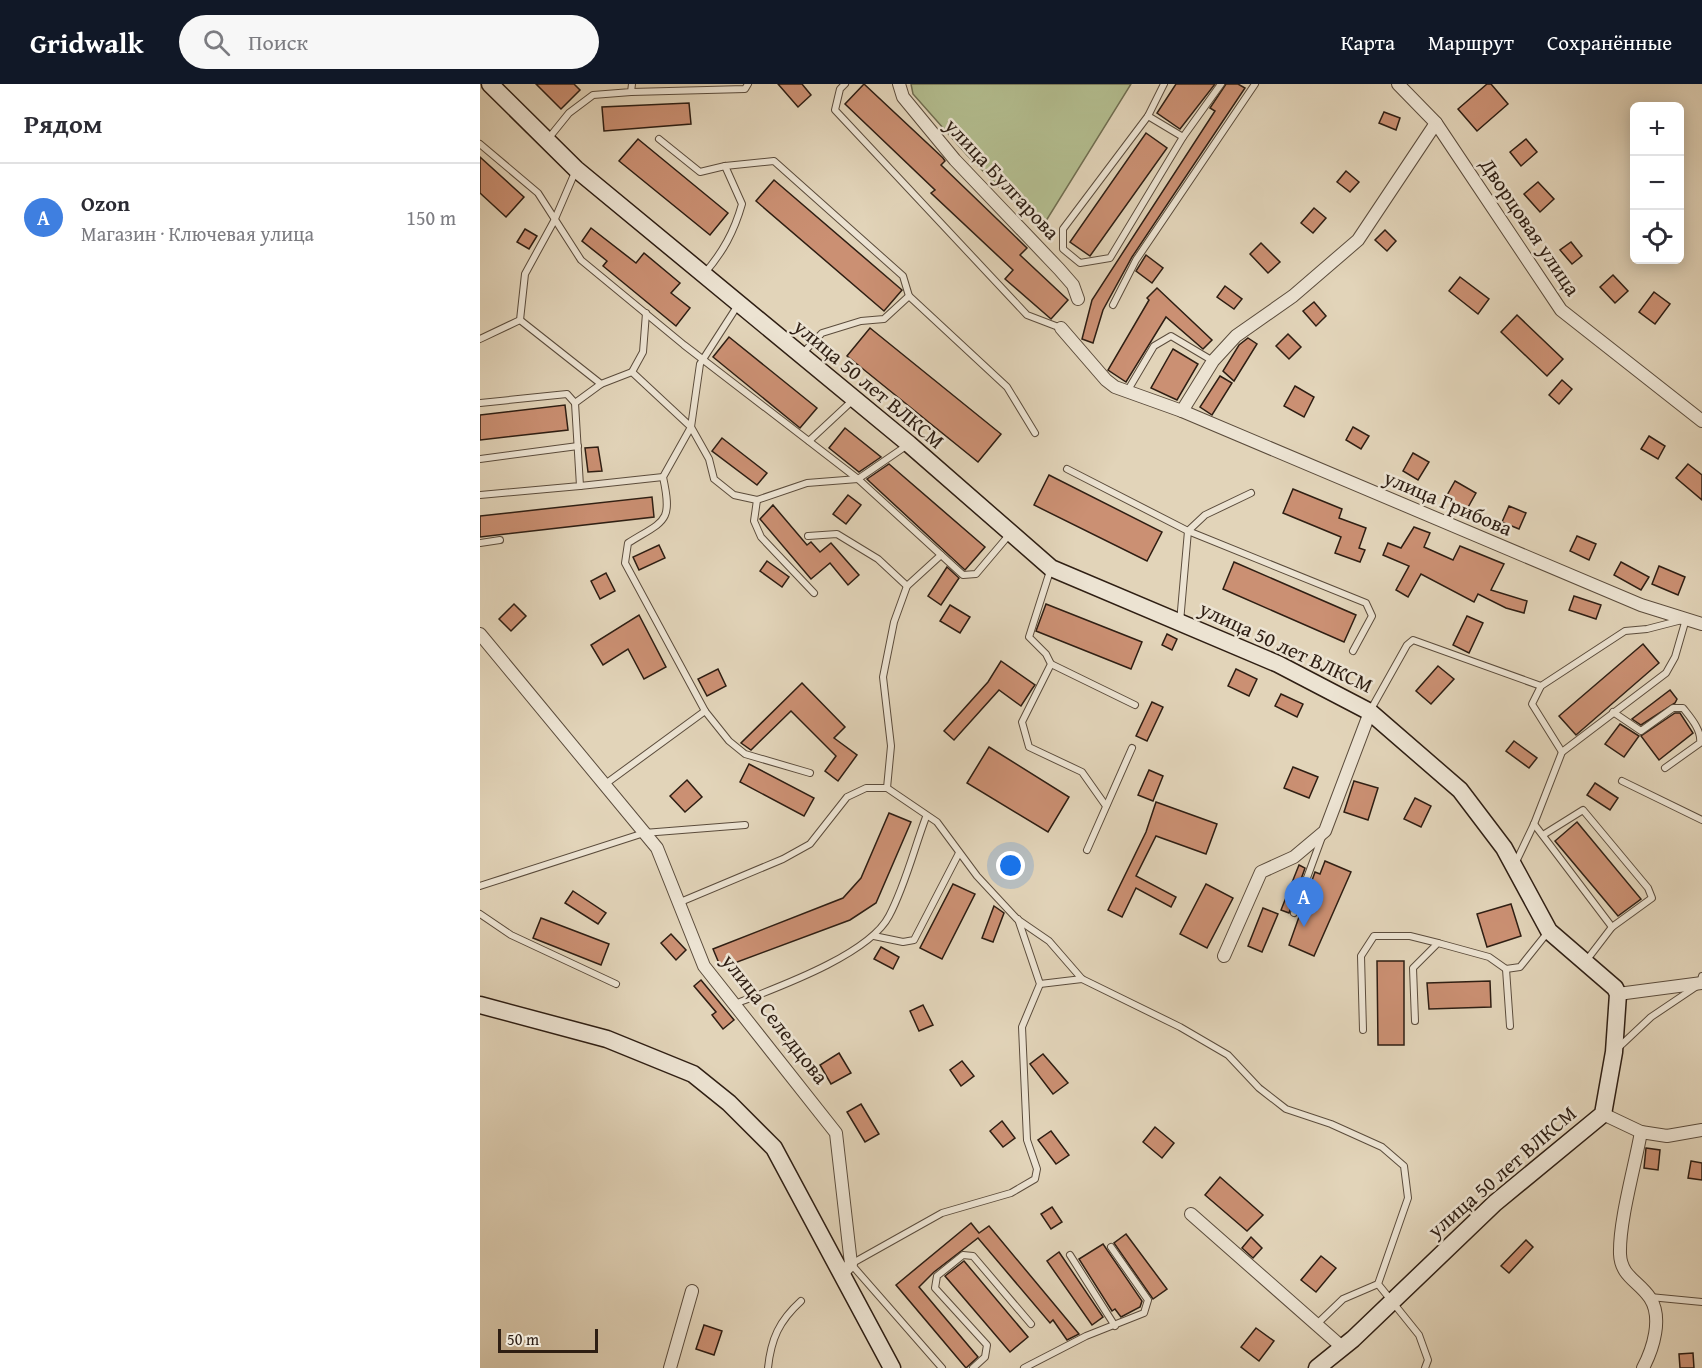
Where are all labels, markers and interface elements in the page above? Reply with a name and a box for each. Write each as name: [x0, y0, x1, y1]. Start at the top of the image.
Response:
search box: [179, 15, 599, 69]
text: Gridwalk: [30, 22, 143, 63]
icon: search: [200, 26, 233, 59]
text: Поиск: [248, 26, 308, 58]
text: Карта: [1341, 27, 1395, 58]
text: Маршрут: [1428, 27, 1514, 58]
text: Сохранённые: [1547, 27, 1672, 58]
map controls: [1630, 102, 1684, 264]
button: +: [1630, 102, 1684, 156]
text: Рядом: [24, 104, 102, 143]
street label: улица Булгарова: [937, 110, 1067, 247]
street label: Дворцовая улица: [1472, 151, 1588, 302]
button: −: [1630, 156, 1684, 210]
text: Ozon: [81, 187, 130, 219]
text: A: [37, 203, 50, 232]
text: 150 m: [406, 203, 456, 232]
button: locate: [1630, 210, 1684, 264]
text: Магазин · Ключевая улица: [81, 219, 314, 248]
street label: улица 50 лет ВЛКСМ: [786, 311, 951, 456]
street label: улица Грибова: [1378, 461, 1517, 544]
street label: улица 50 лет ВЛКСМ: [1193, 592, 1378, 700]
your location: [996, 851, 1025, 880]
pin: A: [1284, 878, 1324, 927]
street label: улица Селедцова: [714, 946, 836, 1091]
street label: улица 50 лет ВЛКСМ: [1420, 1098, 1583, 1246]
scale bar: [498, 1326, 598, 1354]
text: 50 m: [507, 1327, 539, 1351]

